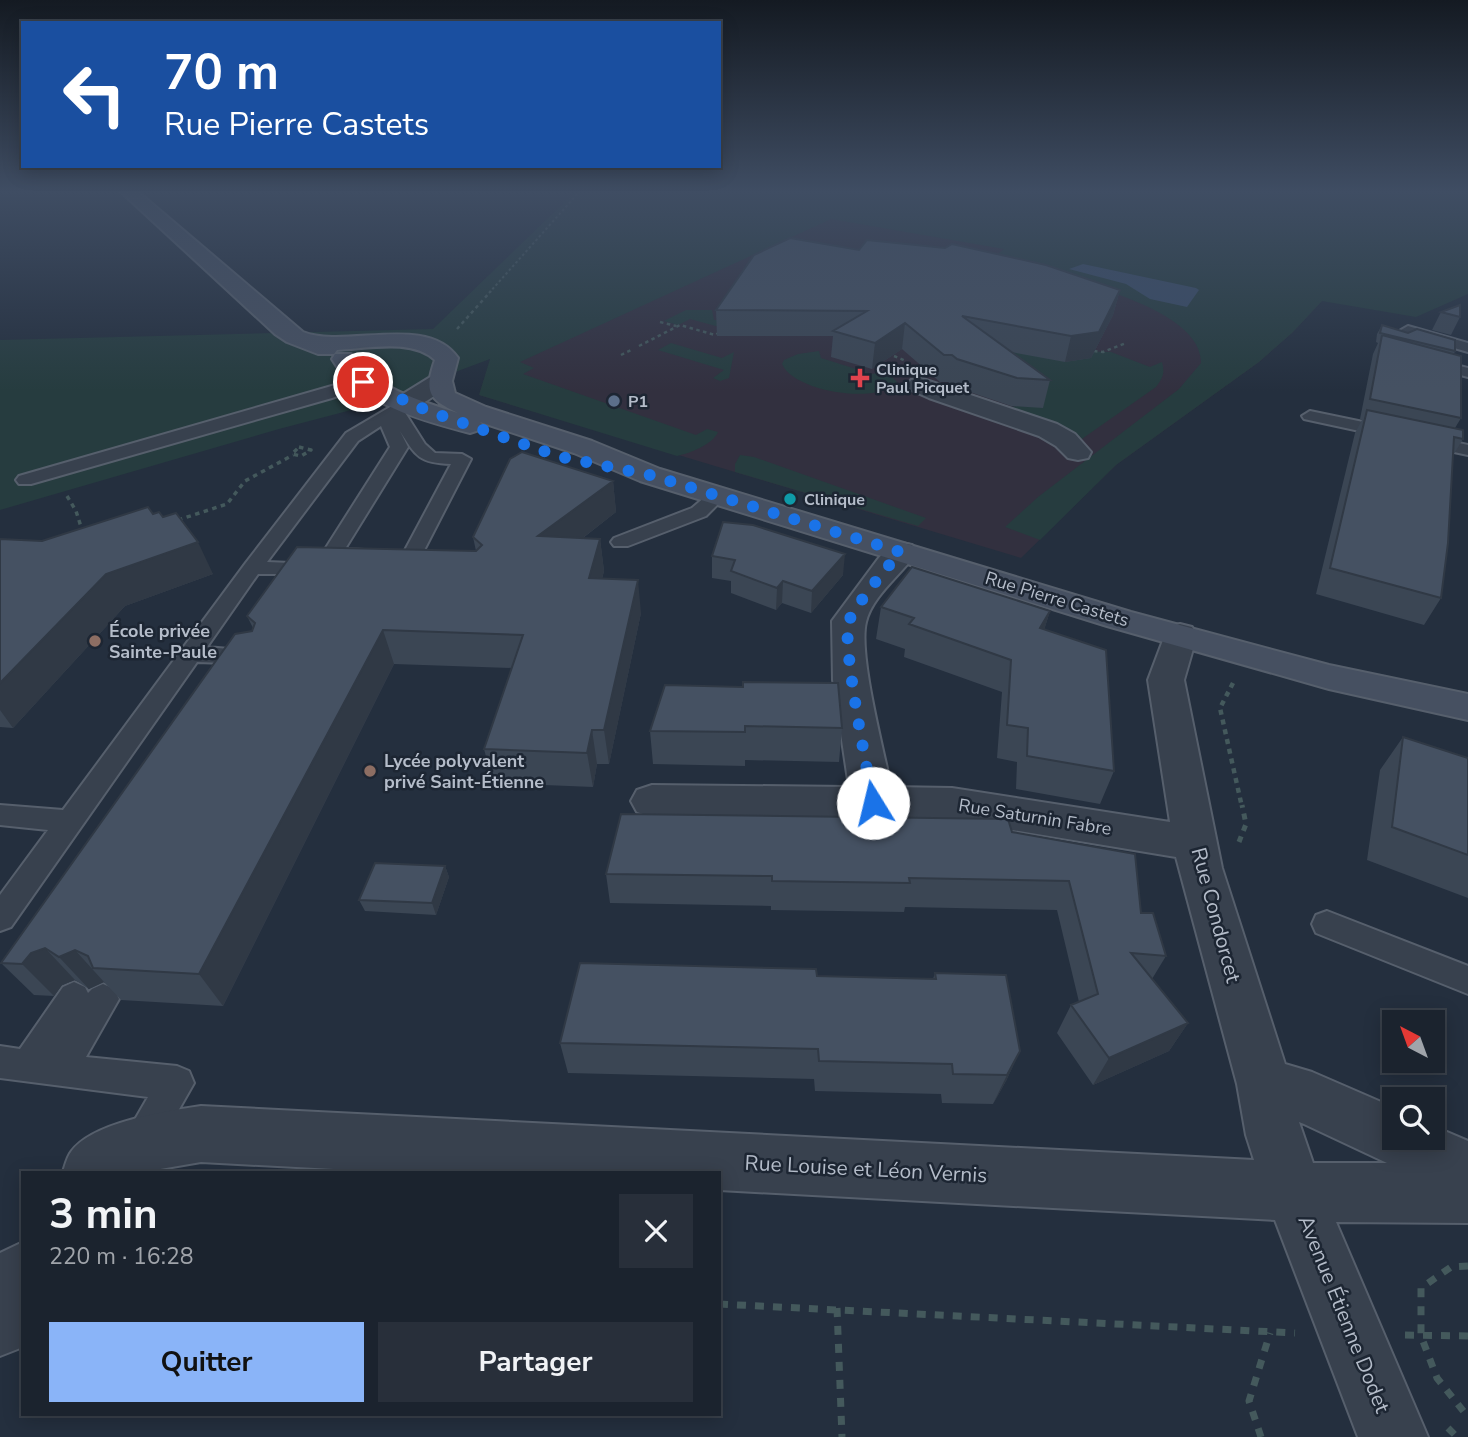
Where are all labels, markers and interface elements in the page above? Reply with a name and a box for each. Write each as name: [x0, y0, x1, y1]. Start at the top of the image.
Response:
text: 70 m: [164, 39, 279, 106]
icon: left: [49, 49, 140, 140]
text: Rue Pierre Castets: [164, 103, 429, 146]
pin: [333, 352, 393, 412]
place label: Clinique Paul Picquet: [876, 359, 970, 399]
icon: arrive: [344, 363, 382, 401]
marker: Clinique Paul Picquet: [850, 368, 870, 388]
place label: P1: [628, 391, 648, 413]
marker: P1: [606, 393, 622, 409]
place label: Clinique: [804, 489, 865, 511]
marker: Clinique: [782, 491, 798, 507]
street label: Rue Pierre Castets: [982, 566, 1132, 632]
place label: École privée Sainte-Paule: [109, 619, 217, 664]
marker: École privée Sainte-Paule: [87, 633, 103, 649]
place label: Lycée polyvalent privé Saint-Étienne: [384, 749, 544, 794]
marker: Lycée polyvalent privé Saint-Étienne: [362, 763, 378, 779]
position arrow: [836, 766, 910, 840]
street label: Rue Saturnin Fabre: [957, 793, 1113, 841]
street label: Rue Condorcet: [1185, 844, 1248, 986]
north arrow: [1382, 1010, 1446, 1073]
map controls: [1382, 1010, 1445, 1150]
button: search: [1382, 1087, 1445, 1150]
street label: Rue Louise et Léon Vernis: [744, 1149, 988, 1189]
text: 3 min: [49, 1186, 158, 1243]
button: close: [619, 1194, 693, 1268]
street label: Avenue Étienne Dodet: [1292, 1211, 1397, 1418]
text: 220 m · 16:28: [49, 1241, 194, 1272]
button: Quitter: [49, 1322, 364, 1402]
button: Partager: [378, 1322, 693, 1402]

